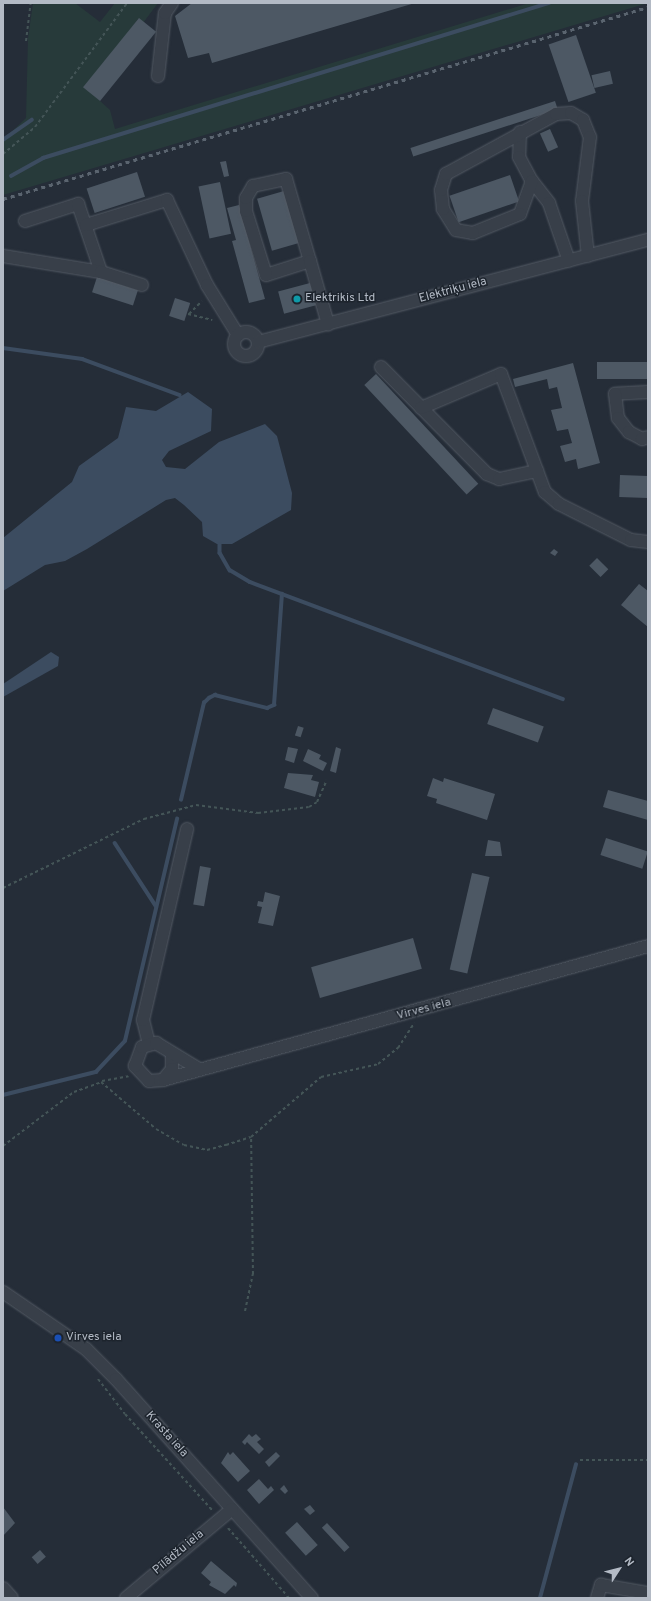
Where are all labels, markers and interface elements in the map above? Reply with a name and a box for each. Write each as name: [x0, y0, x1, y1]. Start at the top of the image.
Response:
street label: Elektriķu iela: [418, 275, 488, 307]
place label: Elektrikis Ltd: [305, 292, 375, 306]
marker: Elektrikis Ltd: [292, 294, 302, 304]
street label: Virves iela: [395, 996, 453, 1024]
place label: Virves iela: [66, 1331, 121, 1345]
marker: Virves iela: [53, 1333, 63, 1343]
street label: Krasta iela: [142, 1409, 190, 1461]
street label: Pīlādžu iela: [151, 1528, 207, 1578]
north arrow: [599, 1549, 639, 1589]
text: N: [621, 1555, 637, 1569]

